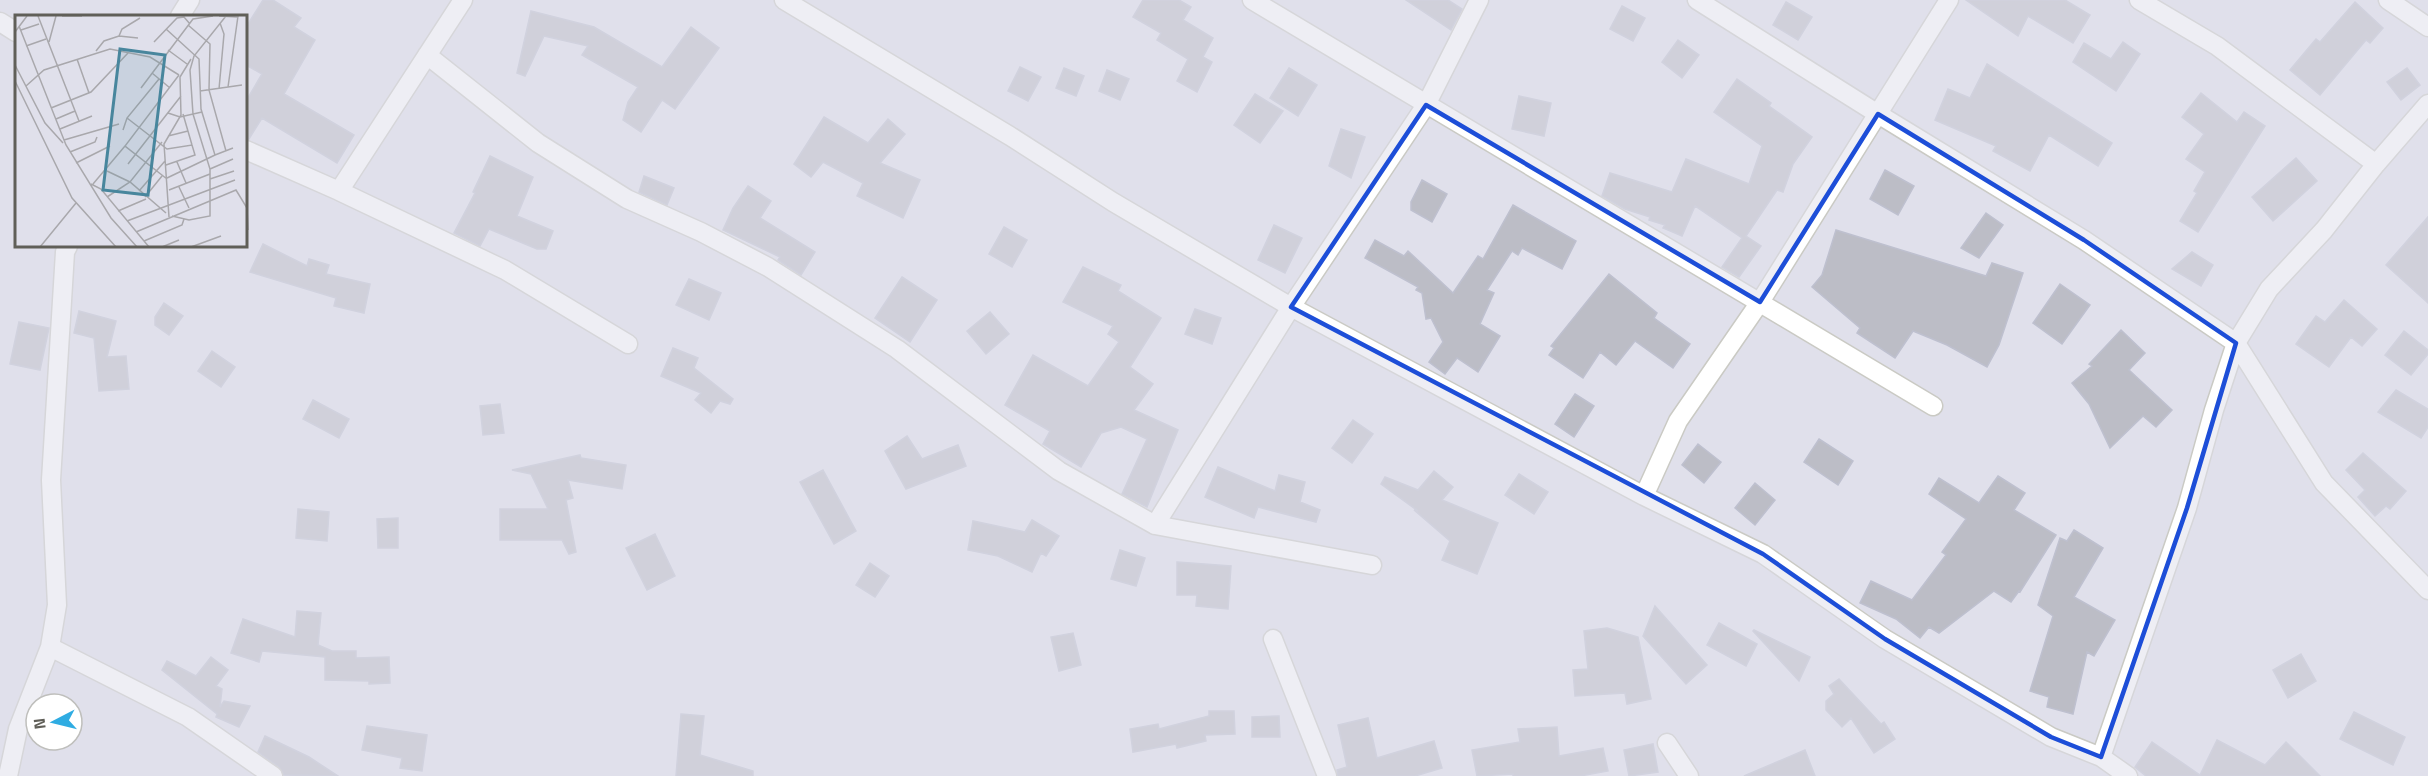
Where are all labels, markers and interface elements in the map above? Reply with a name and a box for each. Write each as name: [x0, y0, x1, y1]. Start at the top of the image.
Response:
inset map: [15, 15, 248, 248]
north arrow: [24, 692, 84, 752]
text: N: [27, 717, 52, 731]

